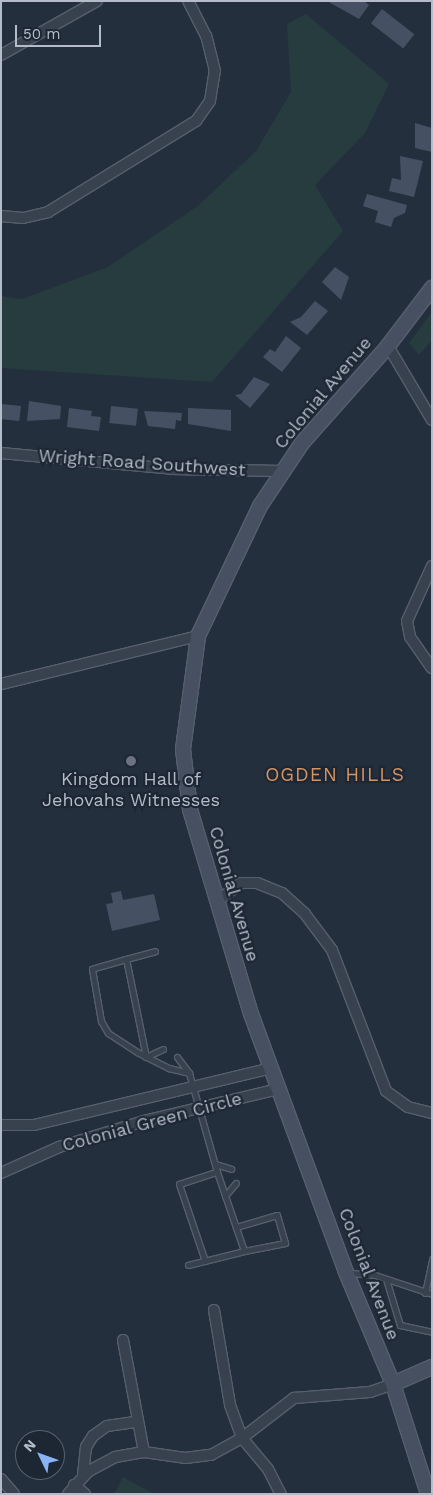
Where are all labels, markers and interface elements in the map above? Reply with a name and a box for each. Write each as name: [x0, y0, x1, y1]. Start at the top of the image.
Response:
scale bar: [18, 15, 104, 47]
text: 50 m: [23, 25, 60, 43]
street label: Colonial Avenue: [269, 332, 377, 454]
street label: Wright Road Southwest: [38, 445, 246, 481]
marker: Kingdom Hall of Jehovahs Witnesses: [125, 755, 137, 767]
district label: OGDEN HILLS: [264, 764, 406, 786]
place label: Kingdom Hall of Jehovahs Witnesses: [42, 769, 220, 812]
street label: Colonial Avenue: [204, 823, 264, 965]
street label: Colonial Green Circle: [60, 1088, 244, 1156]
street label: Colonial Avenue: [334, 1204, 404, 1344]
north arrow: [15, 1430, 65, 1480]
text: N: [20, 1436, 39, 1455]

